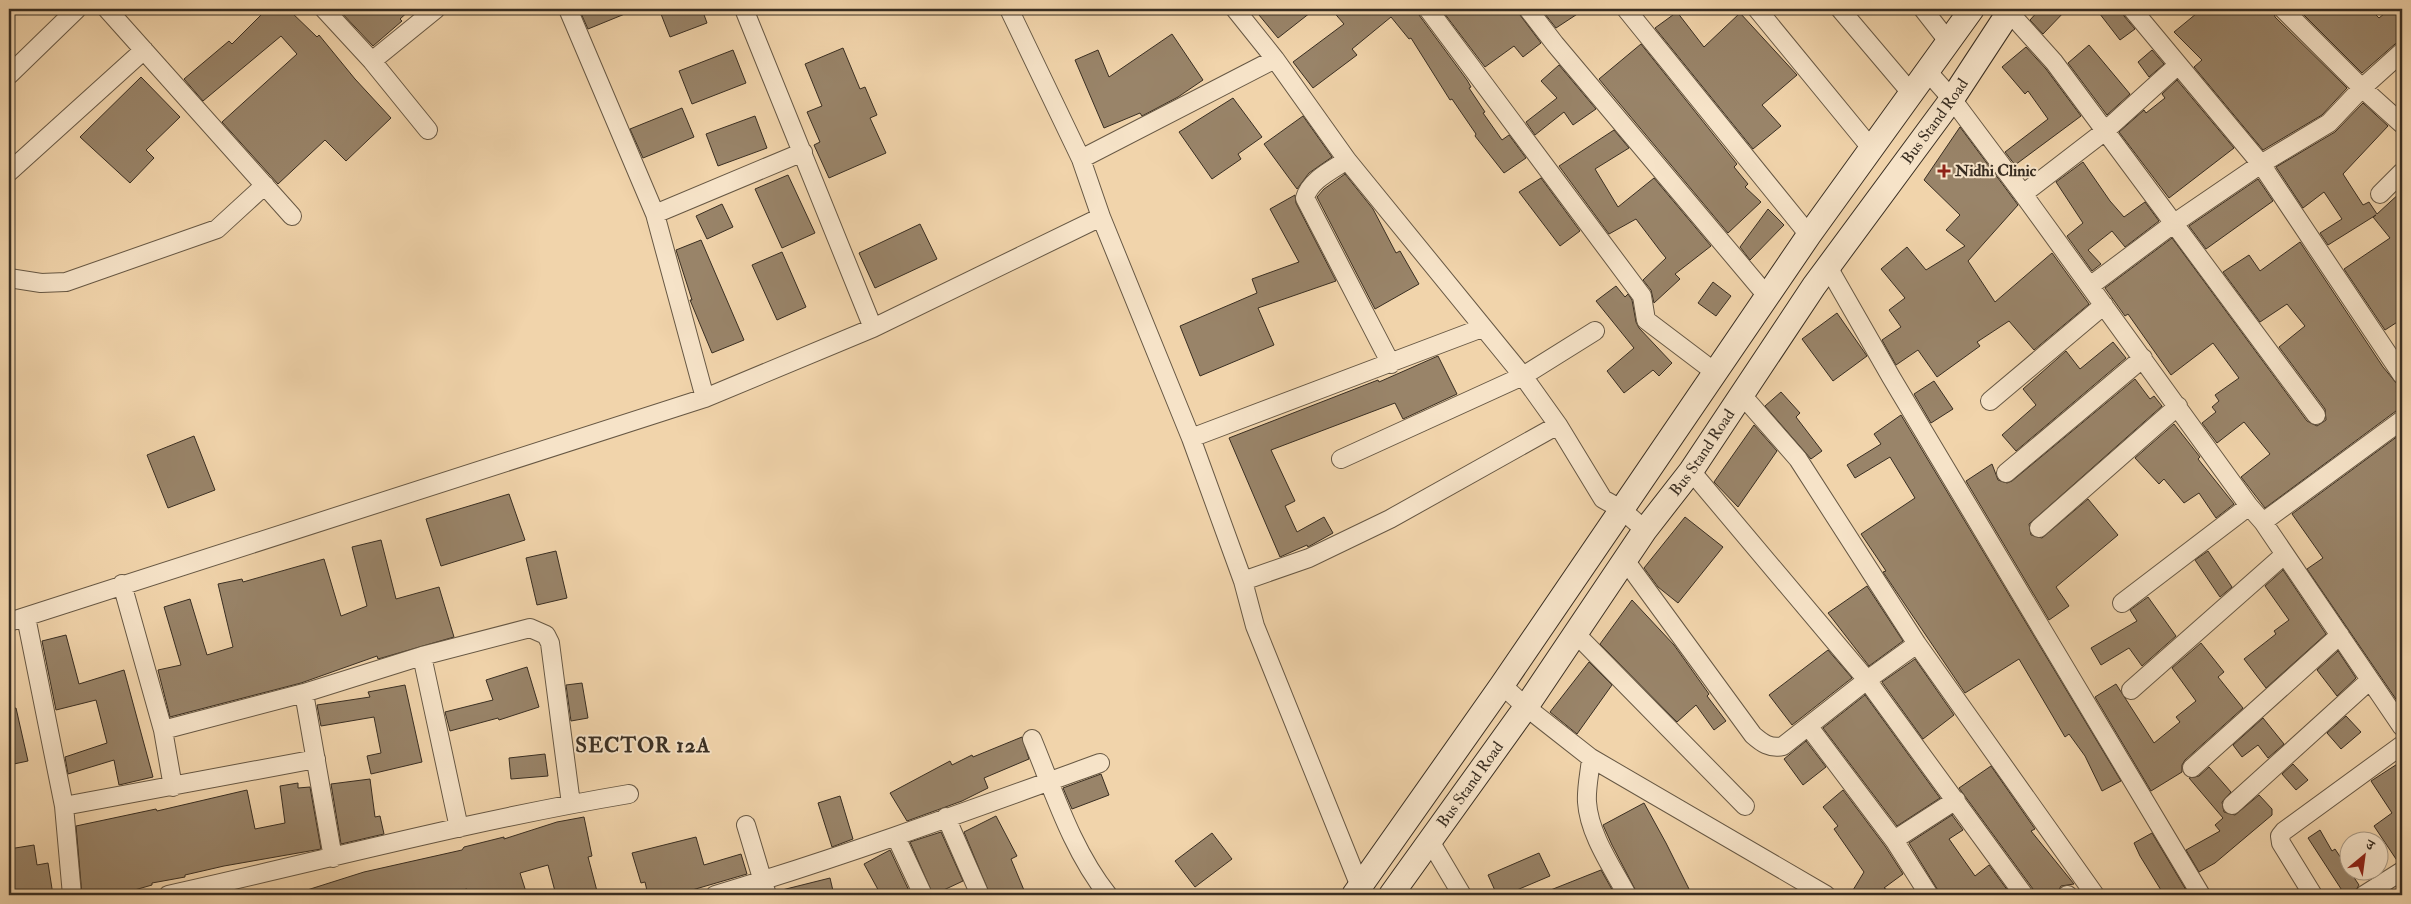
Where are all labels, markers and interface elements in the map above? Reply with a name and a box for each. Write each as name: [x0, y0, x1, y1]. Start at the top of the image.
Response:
street label: Bus Stand Road: [1897, 75, 1973, 168]
place label: Nidhi Clinic: [1954, 161, 2037, 181]
marker: Nidhi Clinic: [1937, 164, 1951, 178]
street label: Bus Stand Road: [1665, 405, 1739, 500]
district label: SECTOR 12A: [575, 732, 711, 759]
street label: Bus Stand Road: [1433, 737, 1508, 831]
north arrow: [2338, 832, 2388, 882]
text: उ: [2362, 835, 2378, 855]

